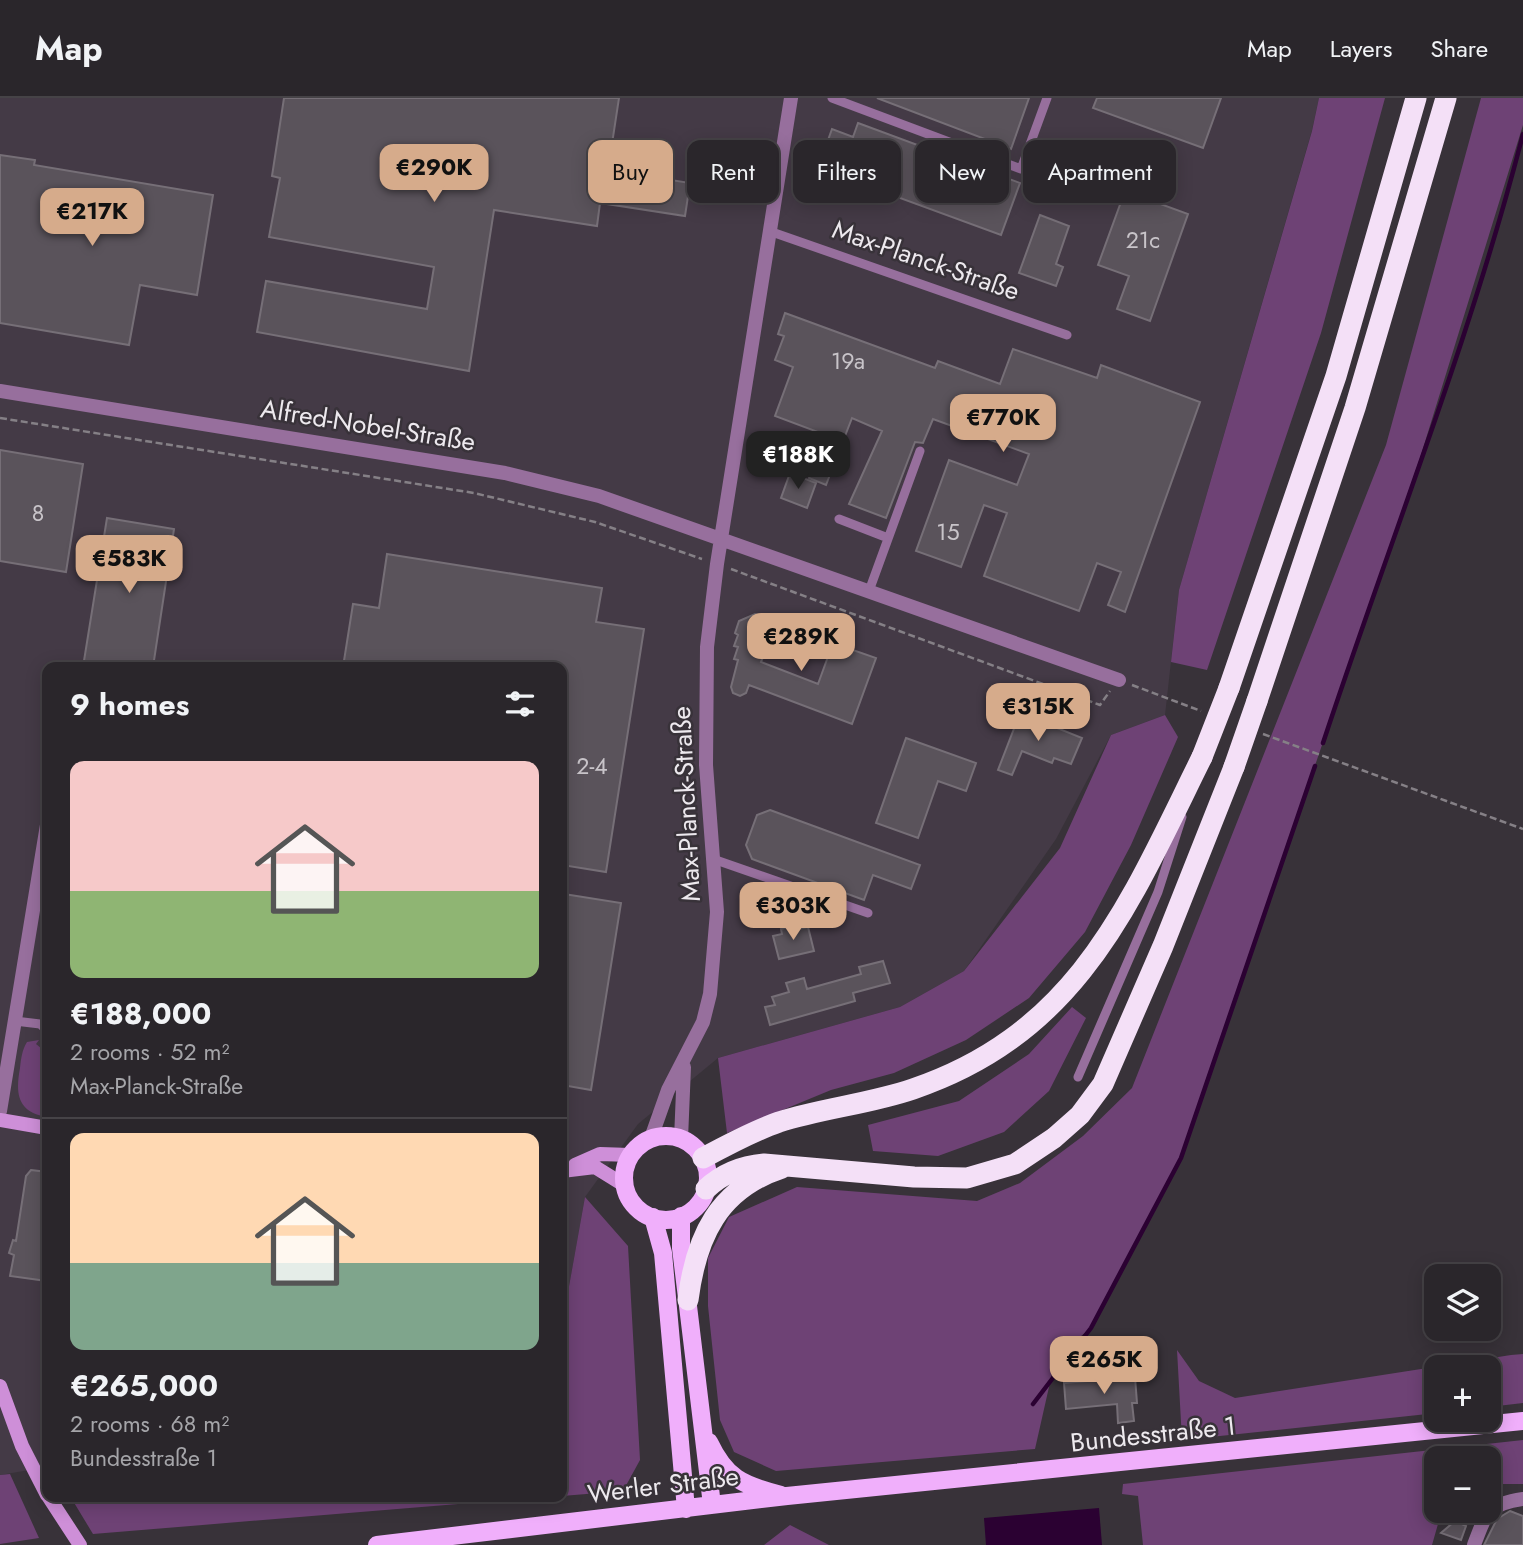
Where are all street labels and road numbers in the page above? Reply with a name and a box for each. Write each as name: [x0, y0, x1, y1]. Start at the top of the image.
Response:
street label: Max-Planck-Straße: [827, 210, 1025, 310]
street label: Alfred-Nobel-Straße: [258, 389, 478, 461]
street label: Max-Planck-Straße: [662, 705, 710, 903]
street label: Bundesstraße 1: [1068, 1406, 1238, 1462]
street label: Werler Straße: [585, 1457, 741, 1513]

